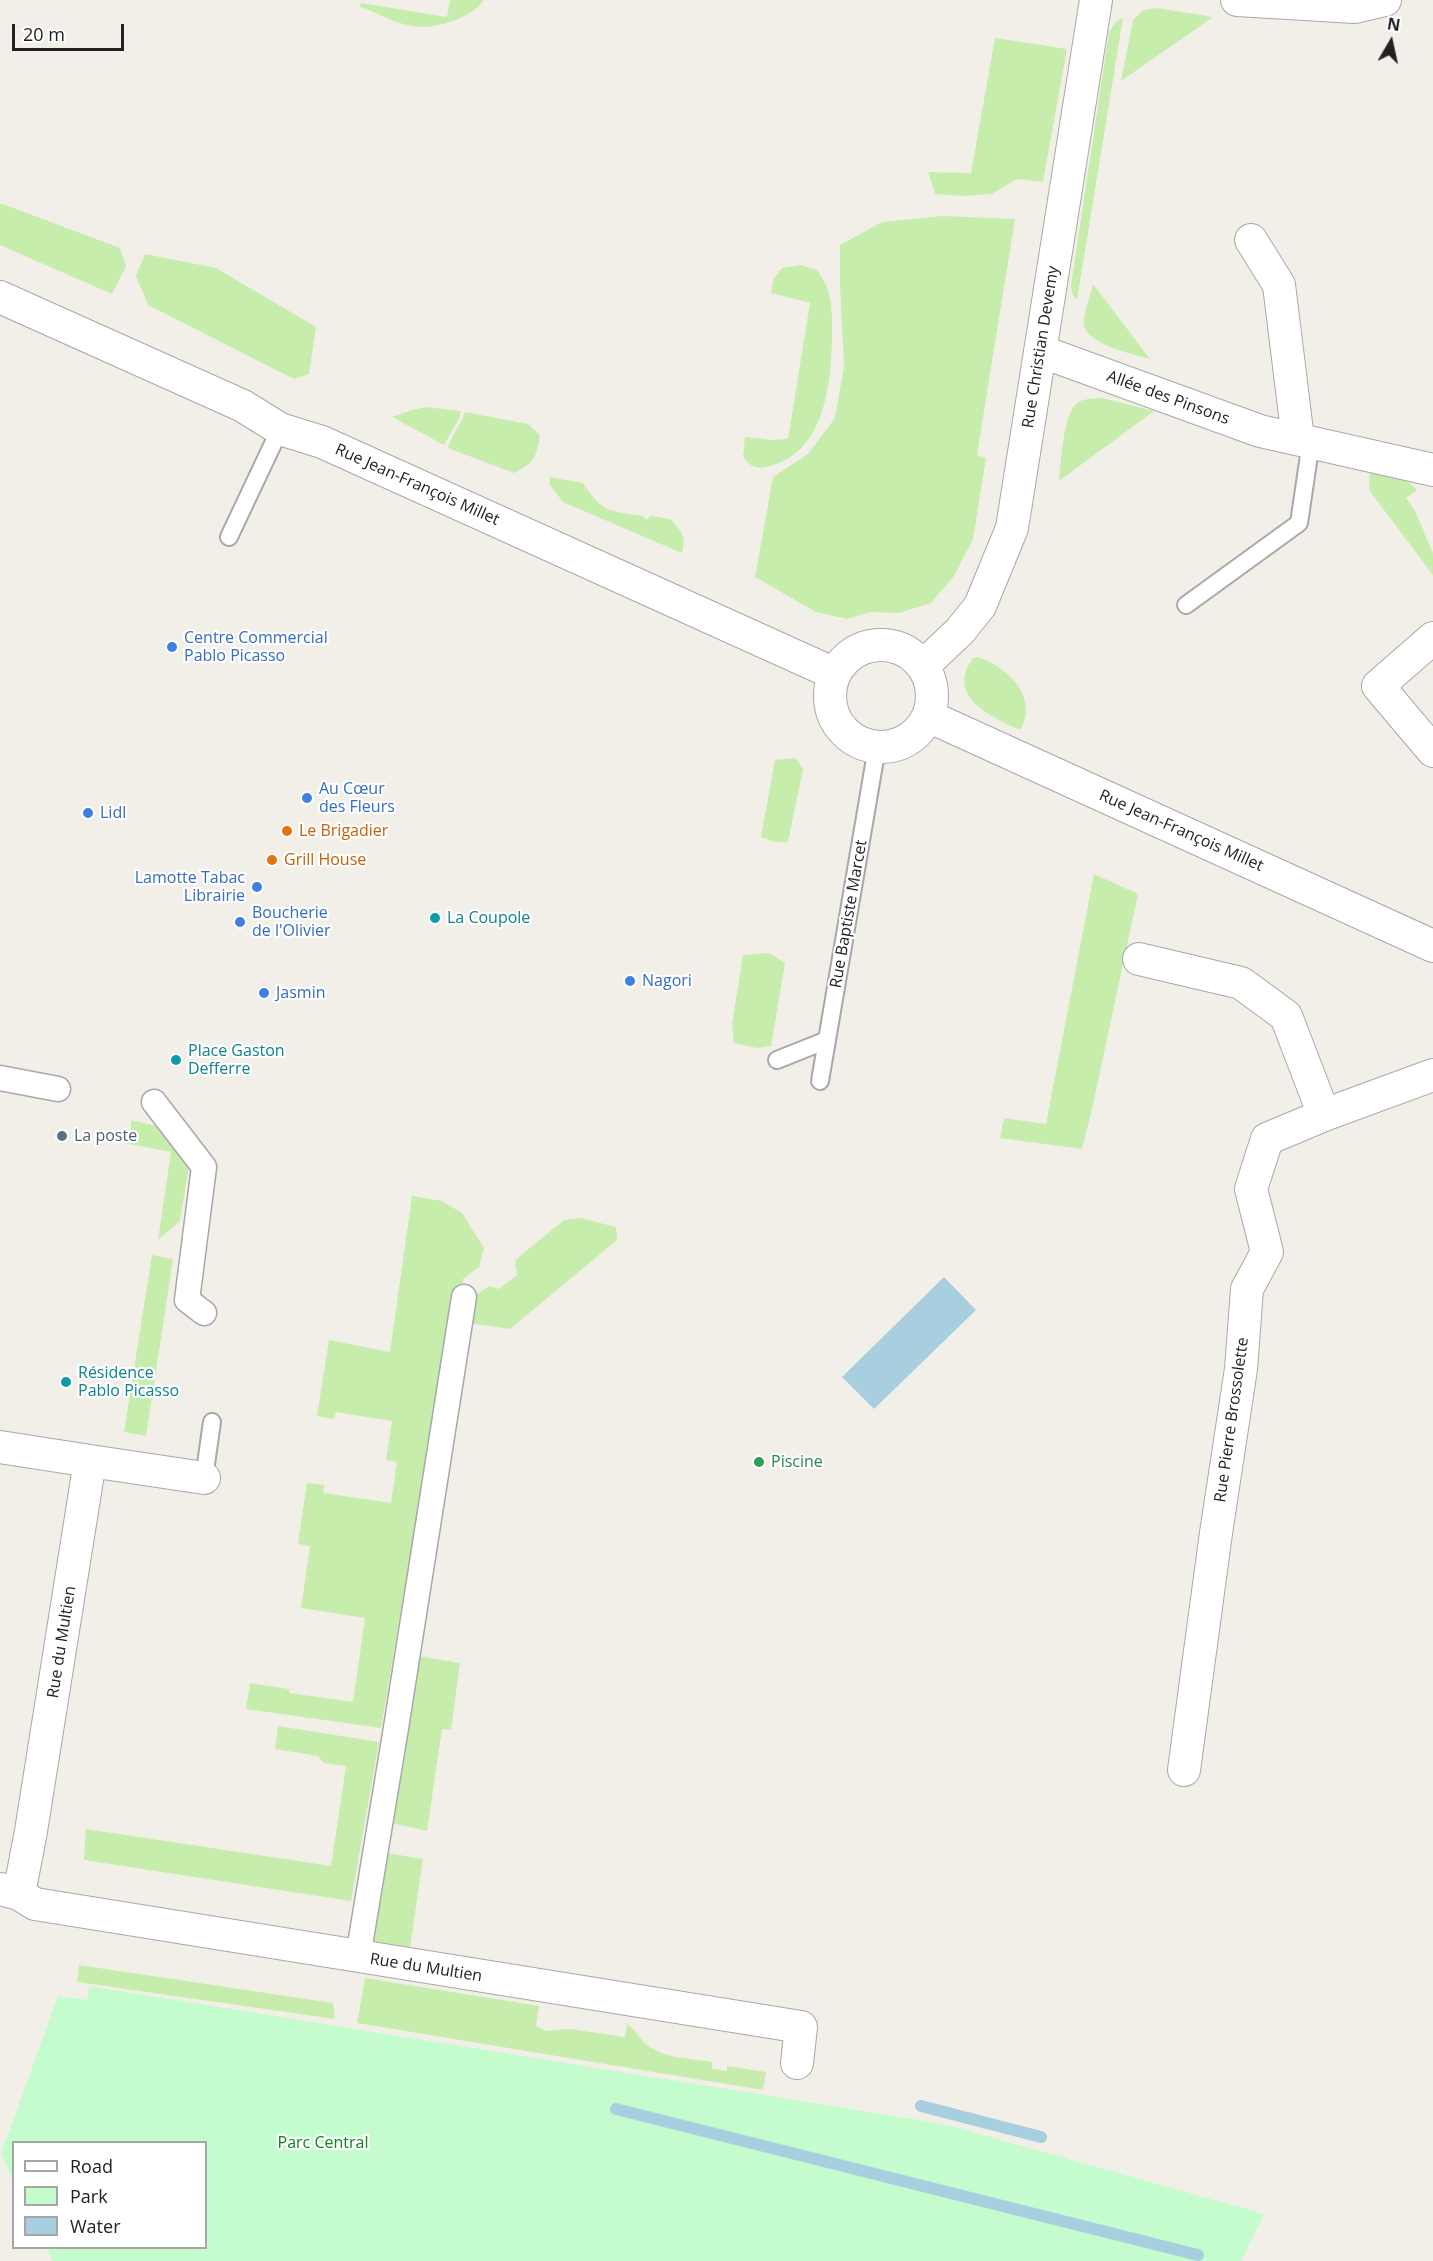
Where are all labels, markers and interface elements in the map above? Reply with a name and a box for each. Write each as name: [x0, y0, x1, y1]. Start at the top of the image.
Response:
scale bar: [15, 12, 128, 50]
north arrow: [1361, 12, 1421, 72]
text: N: [1386, 12, 1402, 36]
text: 20 m: [23, 22, 65, 46]
street label: Rue Christian Devemy: [1019, 265, 1063, 429]
street label: Allée des Pinsons: [1104, 367, 1232, 429]
street label: Rue Jean-François Millet: [332, 440, 502, 530]
place label: Centre Commercial Pablo Picasso: [184, 628, 328, 666]
marker: Centre Commercial Pablo Picasso: [165, 640, 179, 654]
place label: Au Cœur des Fleurs: [319, 779, 395, 817]
street label: Rue Jean-François Millet: [1096, 786, 1266, 876]
marker: Au Cœur des Fleurs: [300, 791, 314, 805]
place label: Lidl: [100, 803, 126, 823]
marker: Lidl: [81, 806, 95, 820]
place label: Le Brigadier: [299, 821, 388, 841]
marker: Le Brigadier: [280, 824, 294, 838]
street label: Rue Baptiste Marcet: [827, 838, 871, 990]
place label: Grill House: [284, 850, 366, 870]
marker: Grill House: [265, 853, 279, 867]
place label: Lamotte Tabac Librairie: [135, 868, 245, 906]
marker: Lamotte Tabac Librairie: [250, 880, 264, 894]
place label: Boucherie de l'Olivier: [252, 903, 331, 941]
place label: La Coupole: [447, 908, 530, 928]
marker: La Coupole: [428, 911, 442, 925]
marker: Boucherie de l'Olivier: [233, 915, 247, 929]
place label: Nagori: [642, 971, 692, 991]
marker: Nagori: [623, 974, 637, 988]
place label: Jasmin: [276, 983, 325, 1003]
marker: Jasmin: [257, 986, 271, 1000]
place label: Place Gaston Defferre: [188, 1041, 285, 1079]
marker: Place Gaston Defferre: [169, 1053, 183, 1067]
place label: La poste: [74, 1126, 137, 1146]
marker: La poste: [55, 1129, 69, 1143]
street label: Rue Pierre Brossolette: [1211, 1336, 1253, 1504]
place label: Résidence Pablo Picasso: [78, 1363, 179, 1401]
marker: Résidence Pablo Picasso: [59, 1375, 73, 1389]
place label: Piscine: [771, 1452, 823, 1472]
marker: Piscine: [752, 1455, 766, 1469]
street label: Rue du Multien: [44, 1585, 80, 1699]
street label: Rue du Multien: [369, 1950, 483, 1986]
park label: Parc Central: [278, 2133, 368, 2153]
legend: [12, 2141, 207, 2249]
text: Road: [70, 2154, 113, 2178]
text: Park: [70, 2184, 108, 2208]
text: Water: [70, 2214, 121, 2238]

